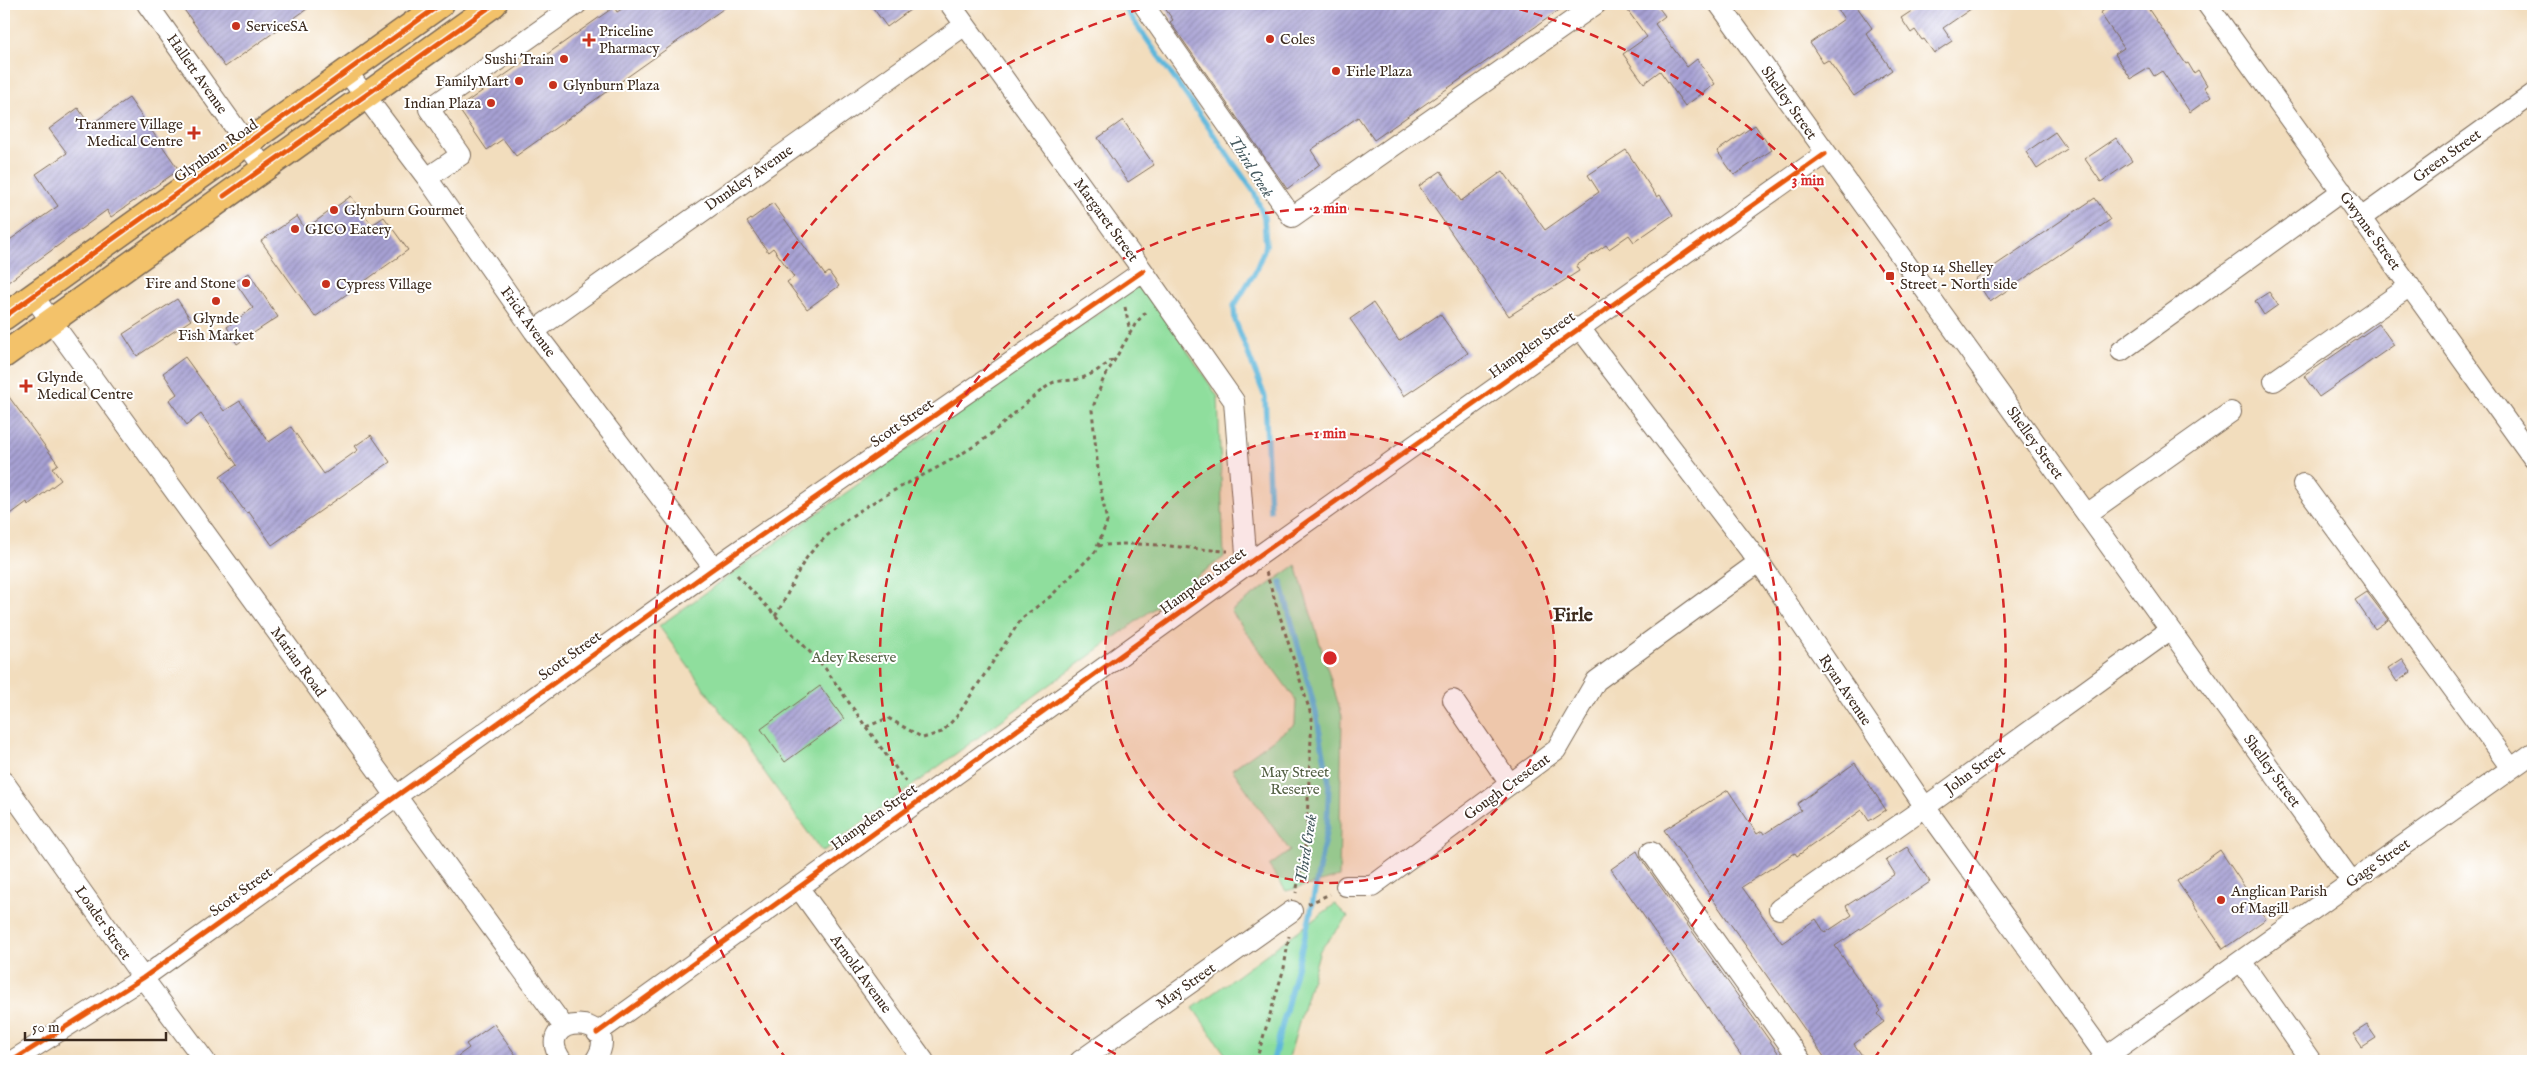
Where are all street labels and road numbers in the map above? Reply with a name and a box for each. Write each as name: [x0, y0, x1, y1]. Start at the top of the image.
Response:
street label: Hallett Avenue: [162, 30, 232, 118]
street label: Shelley Street: [1757, 63, 1821, 143]
street label: Glynburn Road: [171, 115, 262, 187]
street label: Green Street: [2409, 125, 2485, 187]
street label: Dunkley Avenue: [701, 141, 797, 215]
street label: Margaret Street: [1069, 174, 1143, 266]
street label: Gwynne Street: [2335, 188, 2405, 274]
street label: Frick Avenue: [496, 283, 560, 361]
street label: Hampden Street: [1485, 307, 1579, 383]
street label: Scott Street: [867, 394, 937, 452]
street label: Shelley Street: [2002, 403, 2068, 483]
street label: Hampden Street: [1156, 543, 1250, 619]
street label: Marian Road: [266, 623, 330, 701]
street label: Scott Street: [535, 627, 605, 685]
street label: Ryan Avenue: [1814, 651, 1876, 729]
street label: Shelley Street: [2239, 731, 2305, 811]
street label: John Street: [1939, 742, 2009, 800]
street label: Gough Crescent: [1460, 749, 1554, 825]
street label: Hampden Street: [827, 779, 921, 855]
street label: Gage Street: [2342, 834, 2414, 892]
street label: Scott Street: [206, 863, 276, 921]
street label: Loader Street: [70, 882, 136, 964]
street label: Arnold Avenue: [825, 930, 896, 1017]
street label: May Street: [1153, 959, 1219, 1013]

